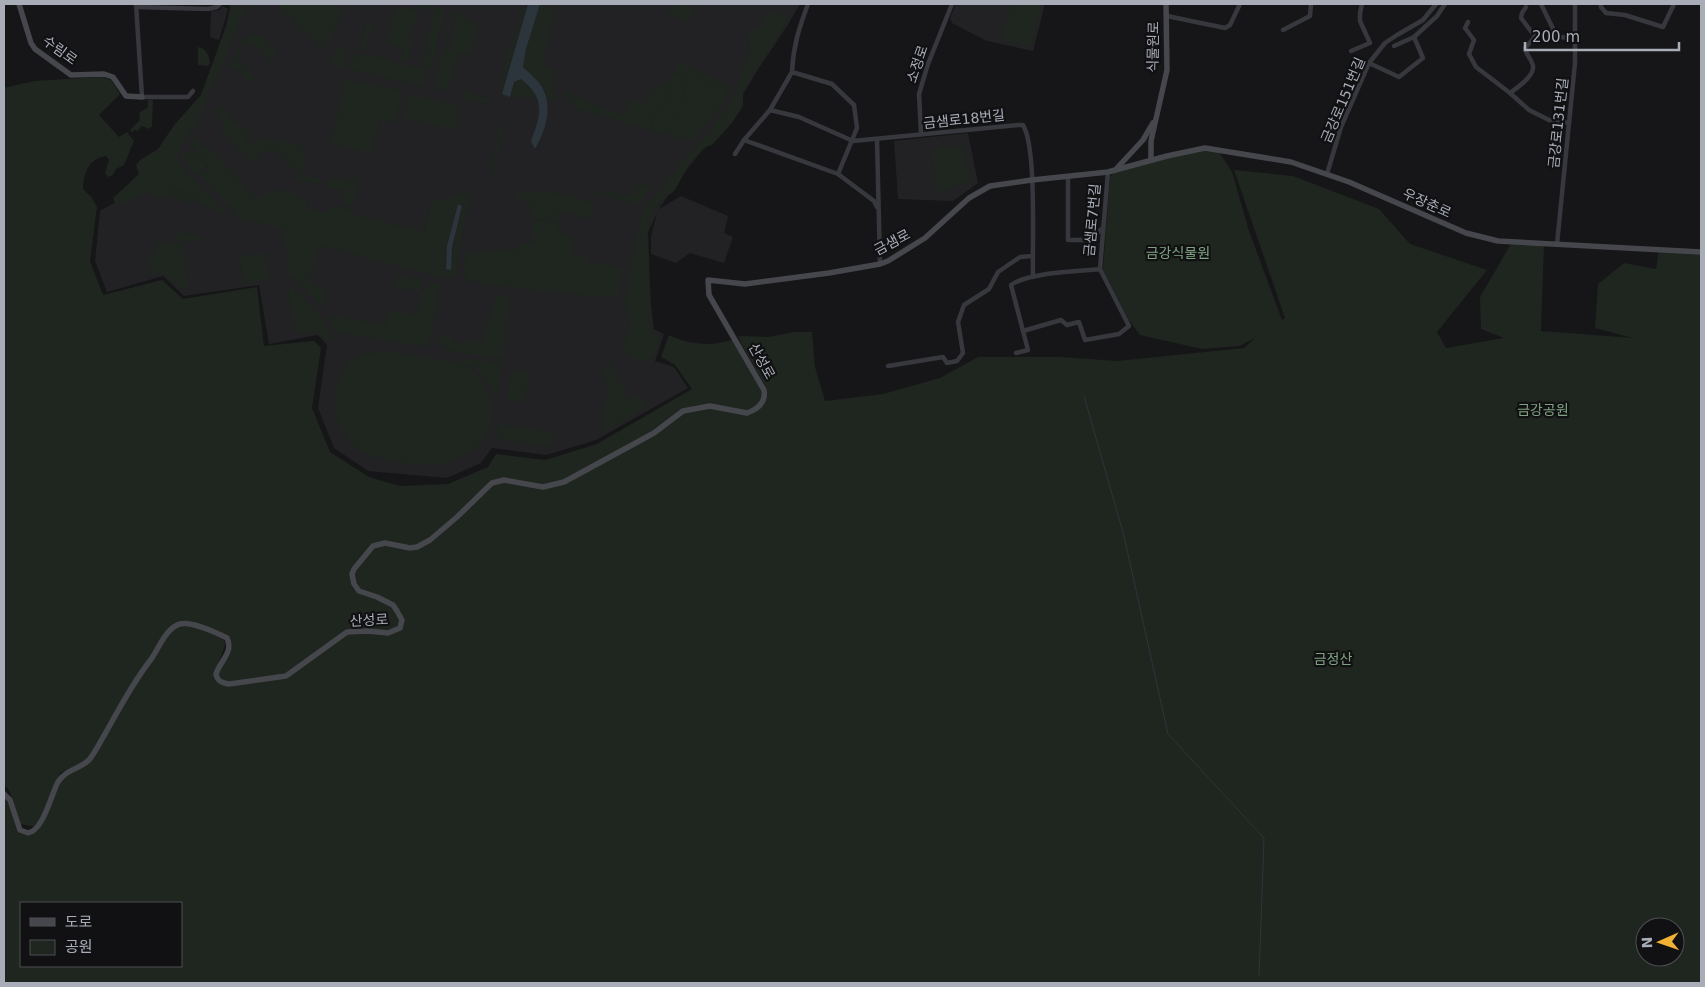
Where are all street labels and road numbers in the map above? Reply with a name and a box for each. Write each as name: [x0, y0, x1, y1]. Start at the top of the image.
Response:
street label: 식물원로: [1145, 21, 1161, 73]
street label: 수림로: [40, 32, 80, 68]
street label: 소정로: [903, 43, 931, 85]
street label: 금강로151번길: [1318, 55, 1368, 145]
street label: 금강로131번길: [1545, 77, 1571, 169]
street label: 금샘로18번길: [922, 107, 1006, 131]
street label: 금샘로7번길: [1081, 183, 1103, 257]
street label: 우장춘로: [1400, 185, 1454, 221]
street label: 금샘로: [871, 226, 913, 258]
street label: 산성로: [746, 340, 778, 382]
street label: 산성로: [349, 611, 389, 629]

